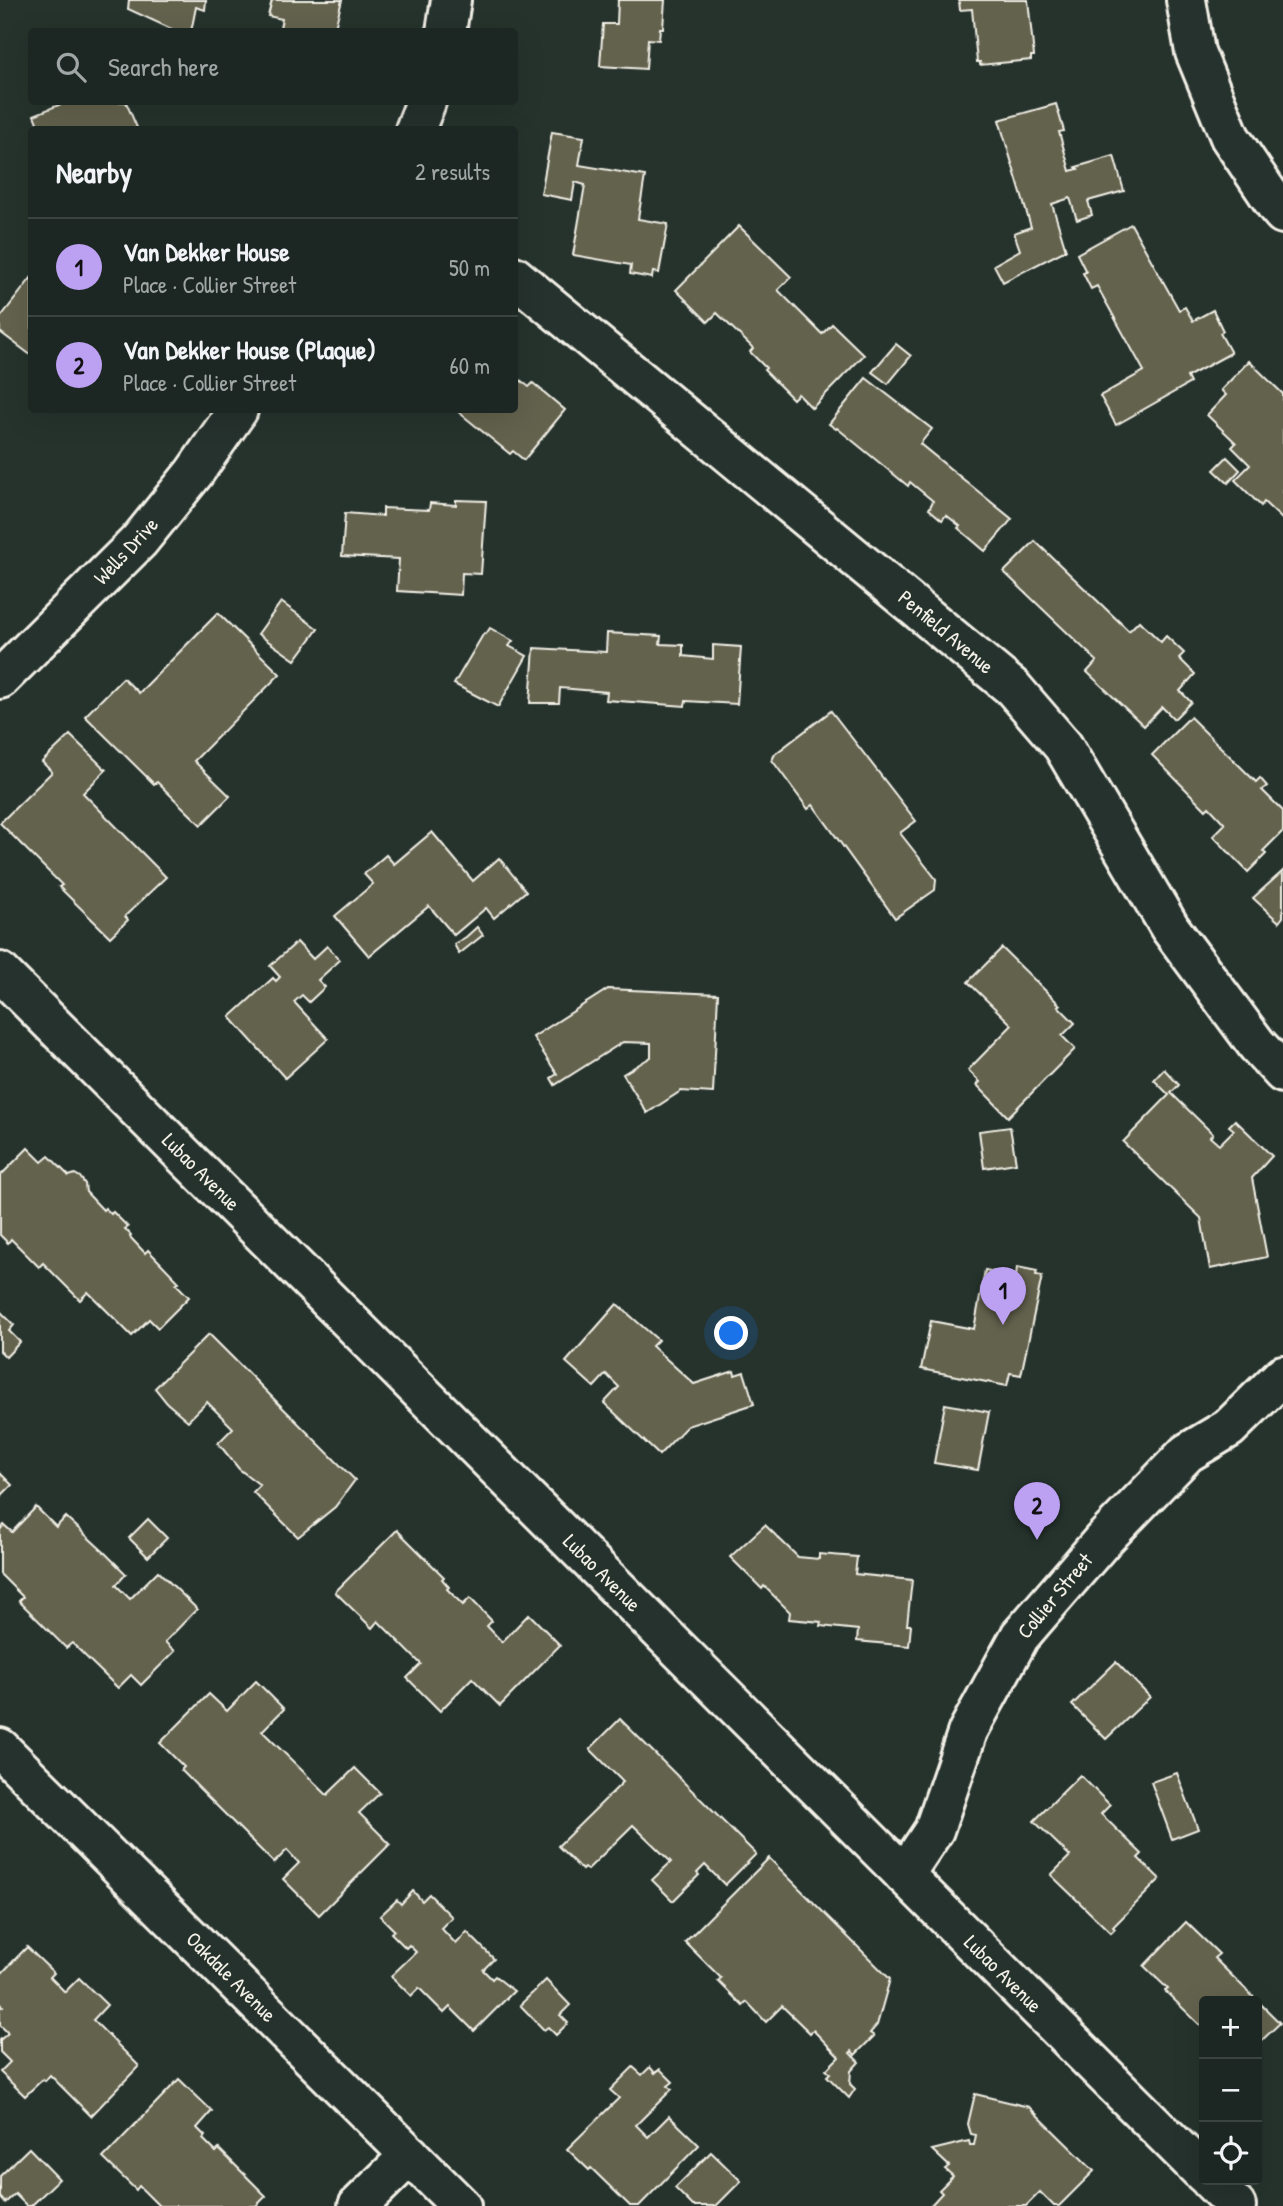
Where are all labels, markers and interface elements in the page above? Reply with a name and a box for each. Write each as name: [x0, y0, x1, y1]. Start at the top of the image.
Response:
search box: [28, 28, 518, 105]
icon: search: [52, 48, 90, 86]
text: Search here: [108, 49, 219, 84]
text: Nearby: [56, 152, 132, 192]
text: 2 results: [415, 156, 490, 187]
text: Van Dekker House: [123, 234, 290, 269]
text: 1: [75, 252, 83, 283]
text: 50 m: [449, 252, 490, 283]
text: Place · Collier Street: [123, 269, 296, 300]
text: Van Dekker House (Plaque): [123, 332, 376, 367]
text: 2: [74, 350, 84, 381]
text: 60 m: [450, 350, 490, 381]
text: Place · Collier Street: [123, 367, 296, 398]
street label: Wells Drive: [87, 510, 164, 591]
street label: Penfield Avenue: [892, 583, 1000, 680]
street label: Lubao Avenue: [156, 1126, 247, 1217]
pin: 1: [980, 1267, 1026, 1325]
your location: [714, 1316, 748, 1350]
pin: 2: [1014, 1482, 1060, 1540]
street label: Lubao Avenue: [557, 1527, 648, 1618]
street label: Collier Street: [1010, 1546, 1100, 1645]
street label: Oakdale Avenue: [180, 1925, 283, 2028]
street label: Lubao Avenue: [958, 1928, 1049, 2019]
map controls: [1199, 1996, 1262, 2185]
button: +: [1199, 1996, 1262, 2059]
button: −: [1199, 2059, 1262, 2122]
button: locate: [1199, 2122, 1262, 2185]

